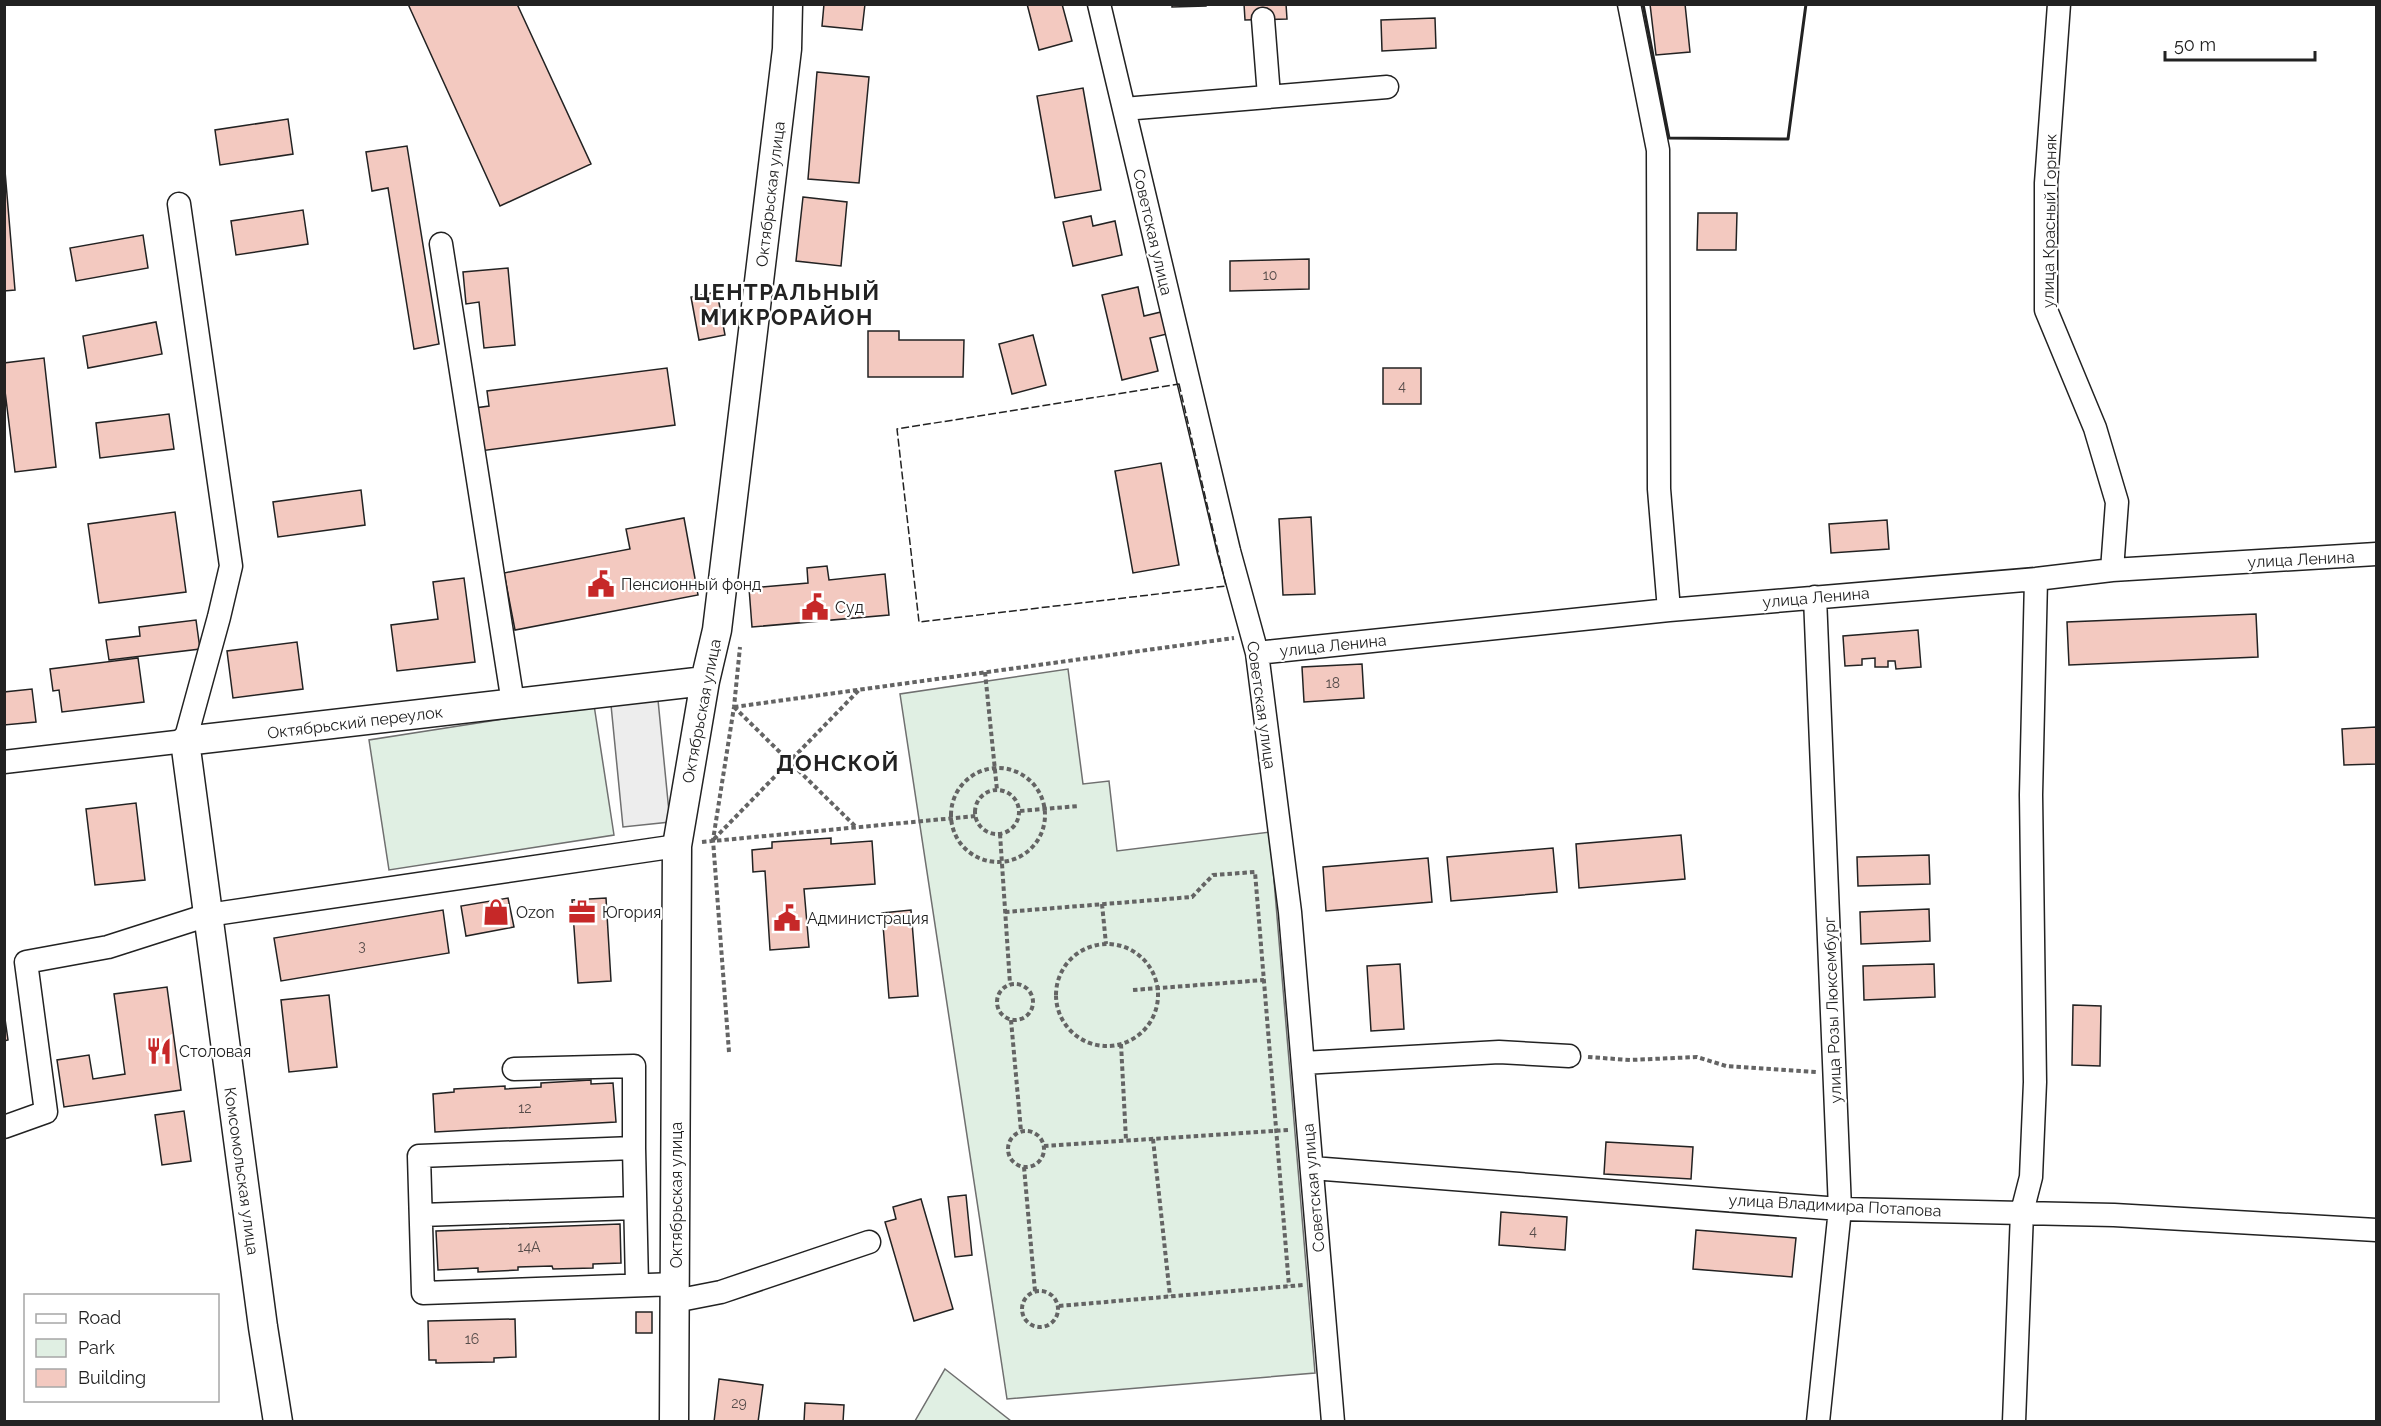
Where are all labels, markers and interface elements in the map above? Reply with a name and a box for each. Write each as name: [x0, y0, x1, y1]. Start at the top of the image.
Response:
scale bar: [2165, 24, 2315, 62]
text: 50 m: [2174, 34, 2216, 55]
street label: Октябрьская улица: [752, 120, 789, 268]
street label: улица Красный Горняк: [2038, 134, 2061, 308]
street label: Советская улица: [1129, 167, 1176, 297]
house number: 10: [1263, 267, 1277, 283]
district label: ЦЕНТРАЛЬНЫЙ МИКРОРАЙОН: [693, 279, 881, 330]
house number: 4: [1398, 378, 1406, 394]
street label: улица Ленина: [2247, 547, 2355, 572]
public building icon: Пенсионный фонд: [586, 569, 616, 599]
place label: Пенсионный фонд: [621, 575, 761, 594]
street label: улица Ленина: [1762, 583, 1870, 612]
public building icon: Суд: [800, 592, 830, 622]
place label: Суд: [835, 598, 864, 617]
street label: улица Ленина: [1279, 630, 1387, 661]
street label: Октябрьская улица: [678, 637, 725, 785]
street label: Советская улица: [1243, 640, 1280, 770]
house number: 18: [1326, 675, 1340, 691]
street label: Октябрьский переулок: [266, 702, 444, 743]
district label: ДОНСКОЙ: [776, 750, 900, 776]
shop icon: Ozon: [481, 897, 511, 927]
office icon: Югория: [567, 897, 597, 927]
place label: Ozon: [516, 903, 555, 922]
place label: Югория: [602, 903, 661, 922]
public building icon: Администрация: [772, 903, 802, 933]
place label: Администрация: [807, 909, 929, 928]
street label: улица Розы Люксембург: [1820, 916, 1845, 1104]
house number: 3: [358, 938, 366, 954]
restaurant icon: Столовая: [144, 1036, 174, 1066]
place label: Столовая: [179, 1042, 251, 1061]
street label: Комсомольская улица: [220, 1086, 263, 1256]
house number: 12: [518, 1100, 532, 1116]
street label: Октябрьская улица: [667, 1122, 686, 1268]
street label: Советская улица: [1298, 1123, 1329, 1253]
street label: улица Владимира Потапова: [1728, 1190, 1942, 1221]
house number: 4: [1529, 1223, 1537, 1239]
house number: 14А: [517, 1239, 541, 1255]
legend: [24, 1294, 219, 1402]
text: Road: [78, 1307, 121, 1328]
house number: 16: [465, 1331, 479, 1347]
text: Park: [78, 1337, 115, 1358]
text: Building: [78, 1367, 146, 1388]
house number: 29: [731, 1395, 747, 1411]

